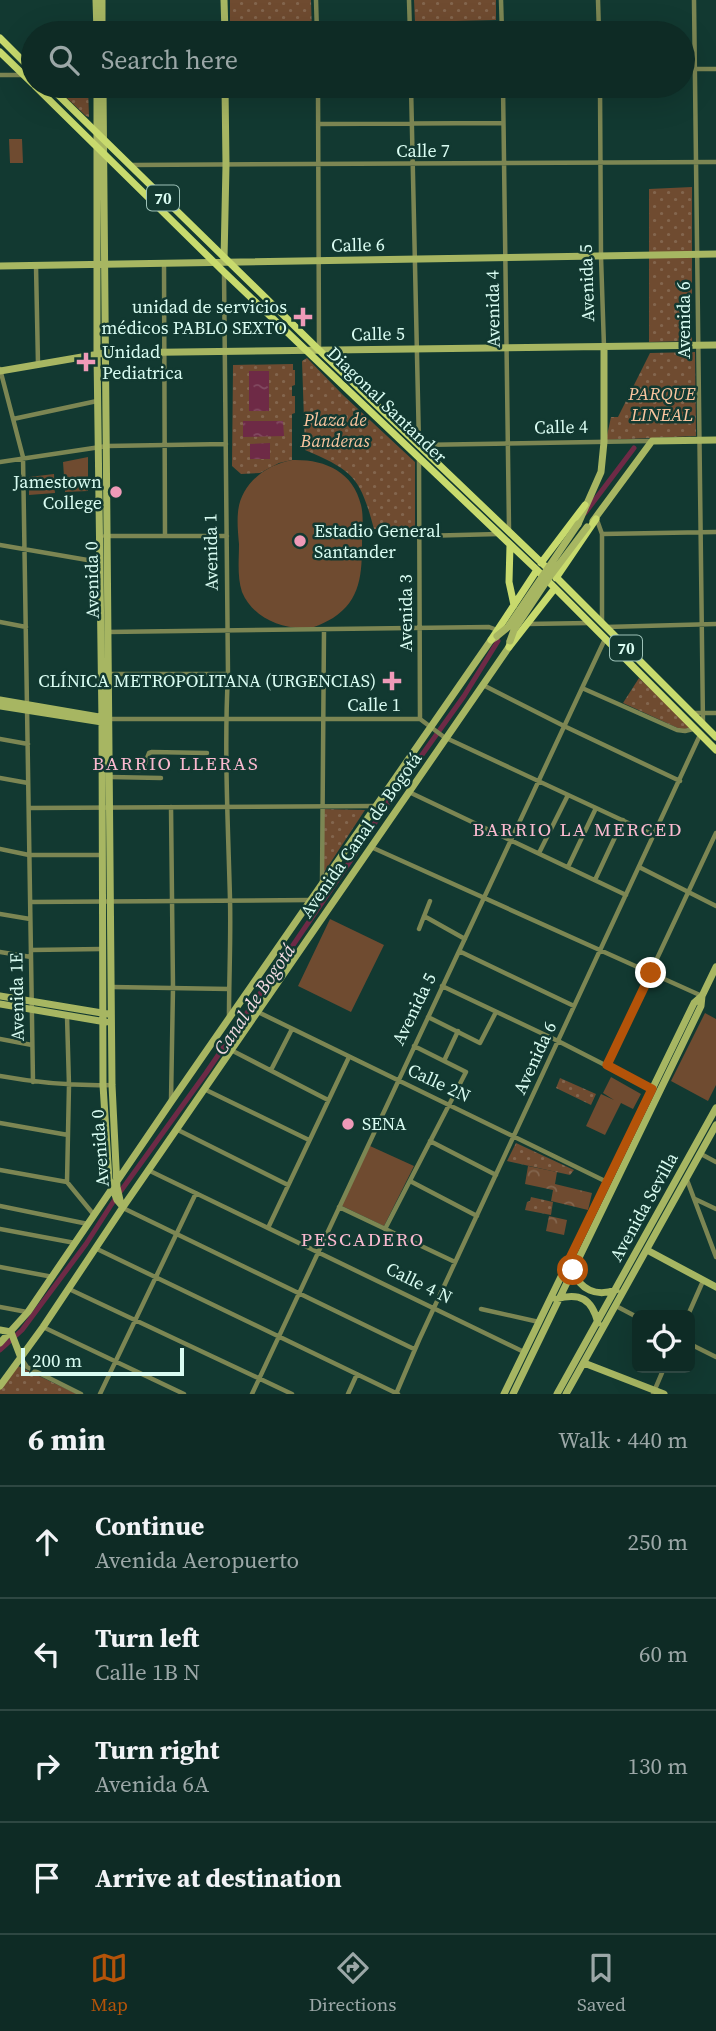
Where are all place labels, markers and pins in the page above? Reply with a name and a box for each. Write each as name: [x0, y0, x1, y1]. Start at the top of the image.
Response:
place label: unidad de servicios médicos PABLO SEXTO: [101, 294, 287, 340]
marker: unidad de servicios médicos PABLO SEXTO: [293, 307, 313, 327]
place label: Unidad Pediatrica: [102, 339, 184, 385]
marker: Unidad Pediatrica: [76, 352, 96, 372]
place label: Jamestown College: [12, 469, 102, 515]
marker: Jamestown College: [108, 484, 124, 500]
place label: Estadio General Santander: [314, 518, 441, 564]
marker: Estadio General Santander: [292, 533, 308, 549]
place label: CLÍNICA METROPOLITANA (URGENCIAS): [38, 668, 376, 693]
marker: CLÍNICA METROPOLITANA (URGENCIAS): [382, 671, 402, 691]
place label: SENA: [362, 1111, 406, 1136]
marker: SENA: [340, 1116, 356, 1132]

